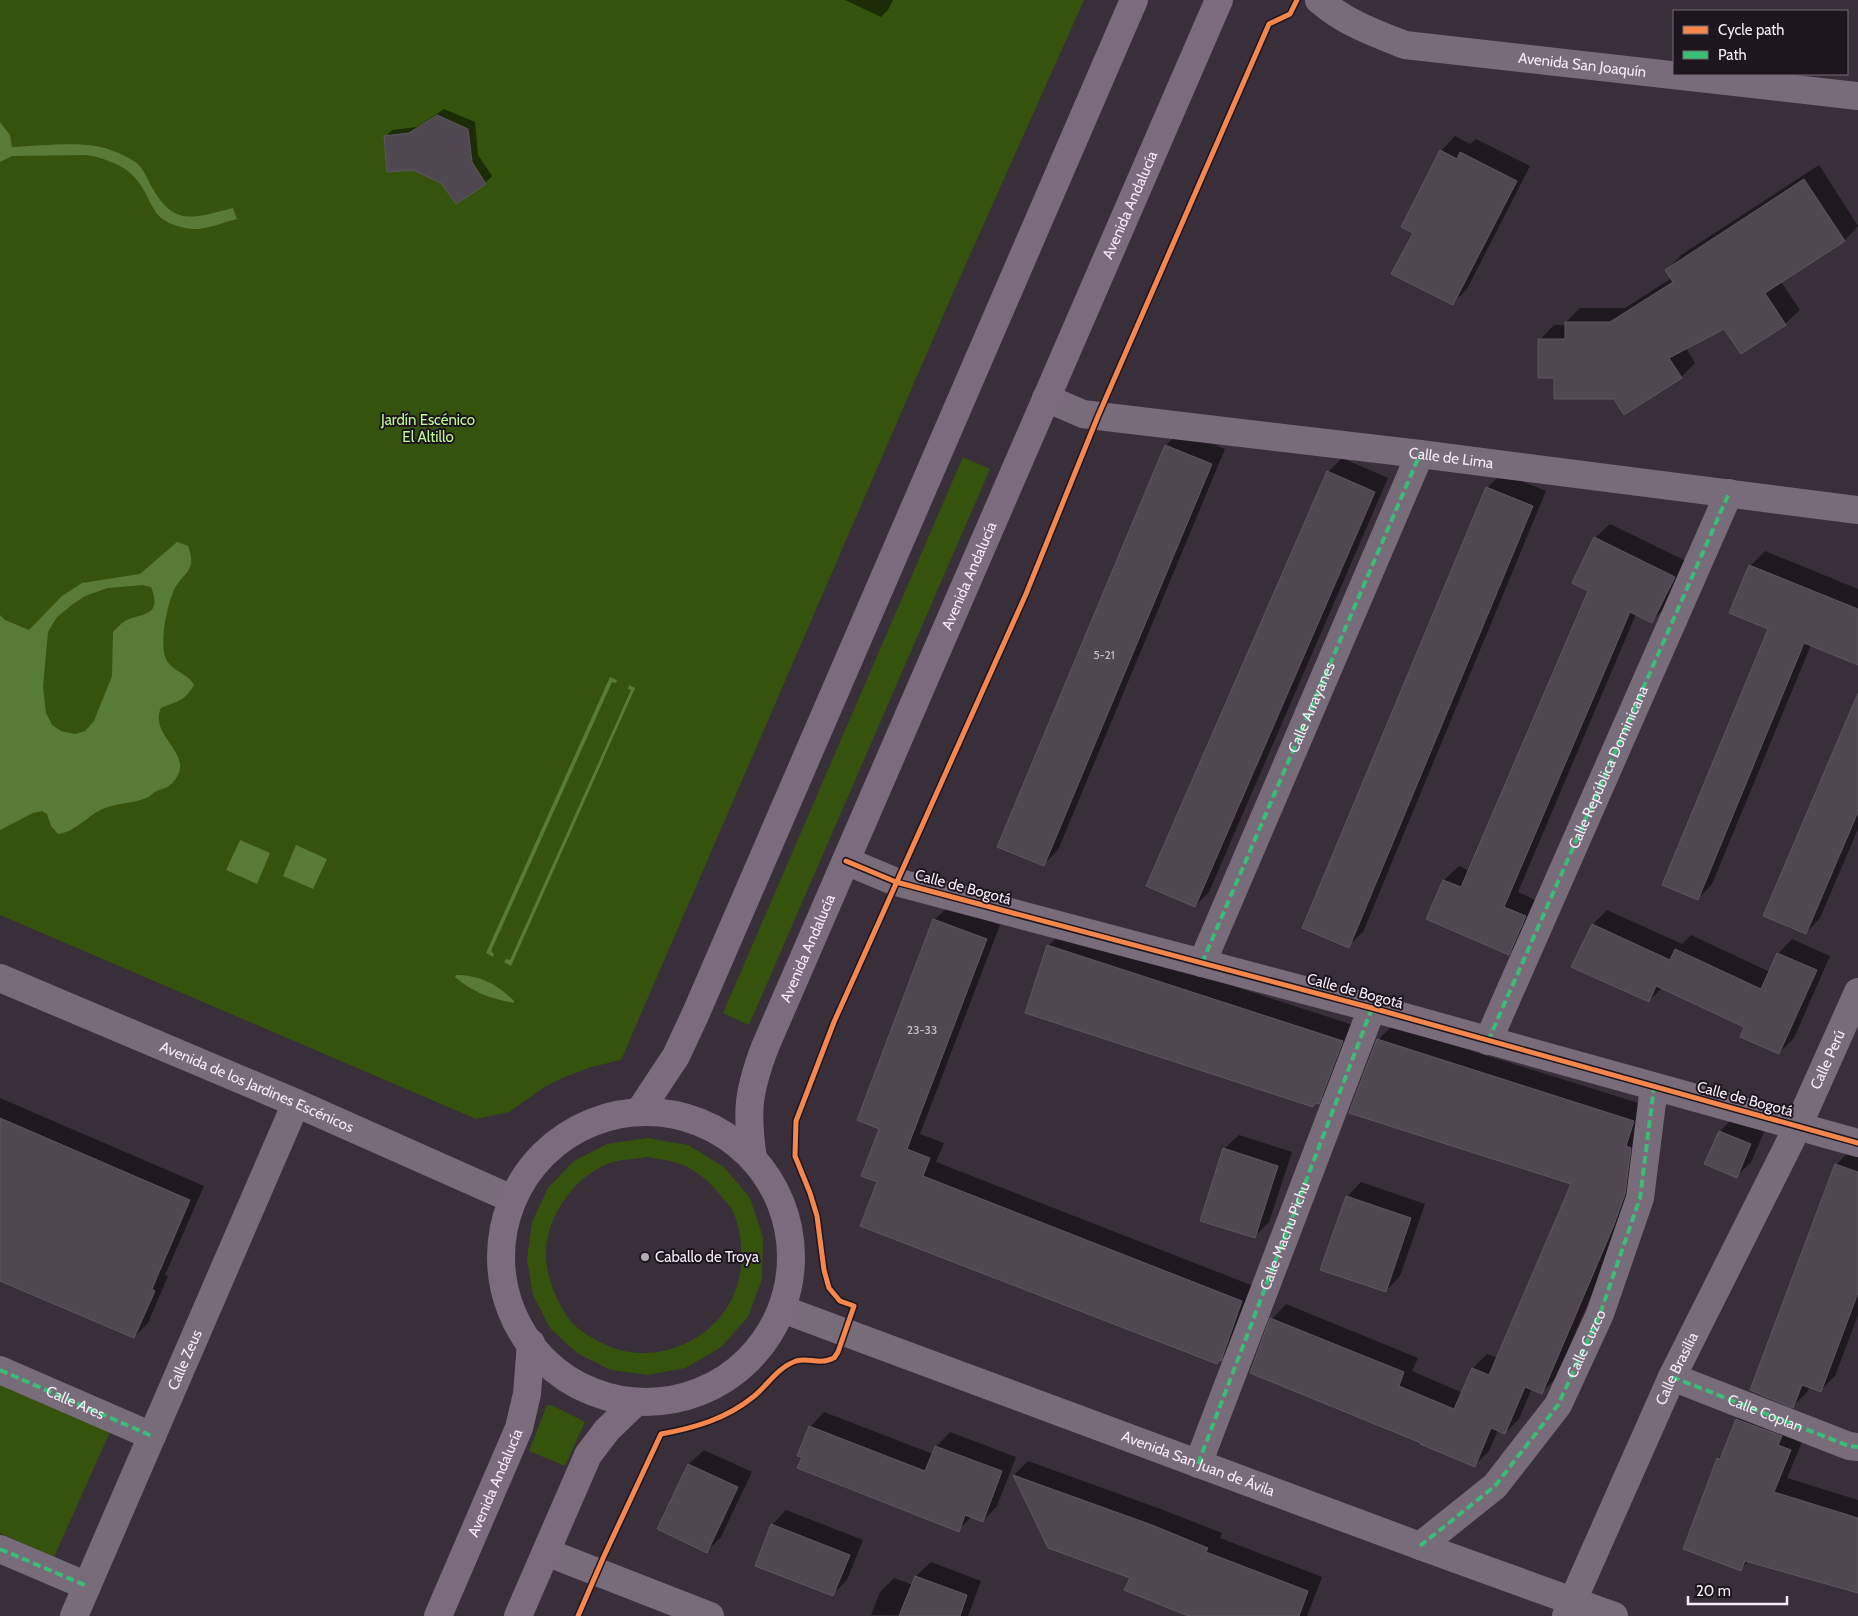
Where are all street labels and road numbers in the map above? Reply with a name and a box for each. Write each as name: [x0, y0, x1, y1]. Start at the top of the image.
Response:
street label: Avenida San Joaquín: [1517, 49, 1647, 81]
street label: Avenida Andalucía: [1099, 148, 1162, 262]
street label: Calle de Lima: [1408, 444, 1495, 472]
street label: Avenida Andalucía: [938, 518, 1001, 633]
street label: Calle Arrayanes: [1284, 659, 1339, 756]
street label: Calle República Dominicana: [1565, 682, 1652, 852]
street label: Calle de Bogotá: [913, 865, 1014, 909]
street label: Avenida Andalucía: [776, 891, 839, 1005]
street label: Calle de Bogotá: [1305, 969, 1406, 1013]
street label: Calle Perú: [1807, 1027, 1849, 1092]
street label: Avenida de los Jardines Escénicos: [157, 1038, 357, 1137]
street label: Calle de Bogotá: [1695, 1077, 1796, 1121]
street label: Calle Machu Pichu: [1256, 1179, 1314, 1293]
street label: Calle Cuzco: [1563, 1307, 1610, 1381]
street label: Calle Zeus: [164, 1327, 206, 1393]
street label: Calle Brasilia: [1652, 1329, 1702, 1408]
street label: Calle Ares: [43, 1382, 107, 1423]
street label: Calle Coplan: [1725, 1391, 1805, 1436]
street label: Avenida Andalucía: [464, 1425, 527, 1540]
street label: Avenida San Juan de Ávila: [1119, 1427, 1278, 1501]

